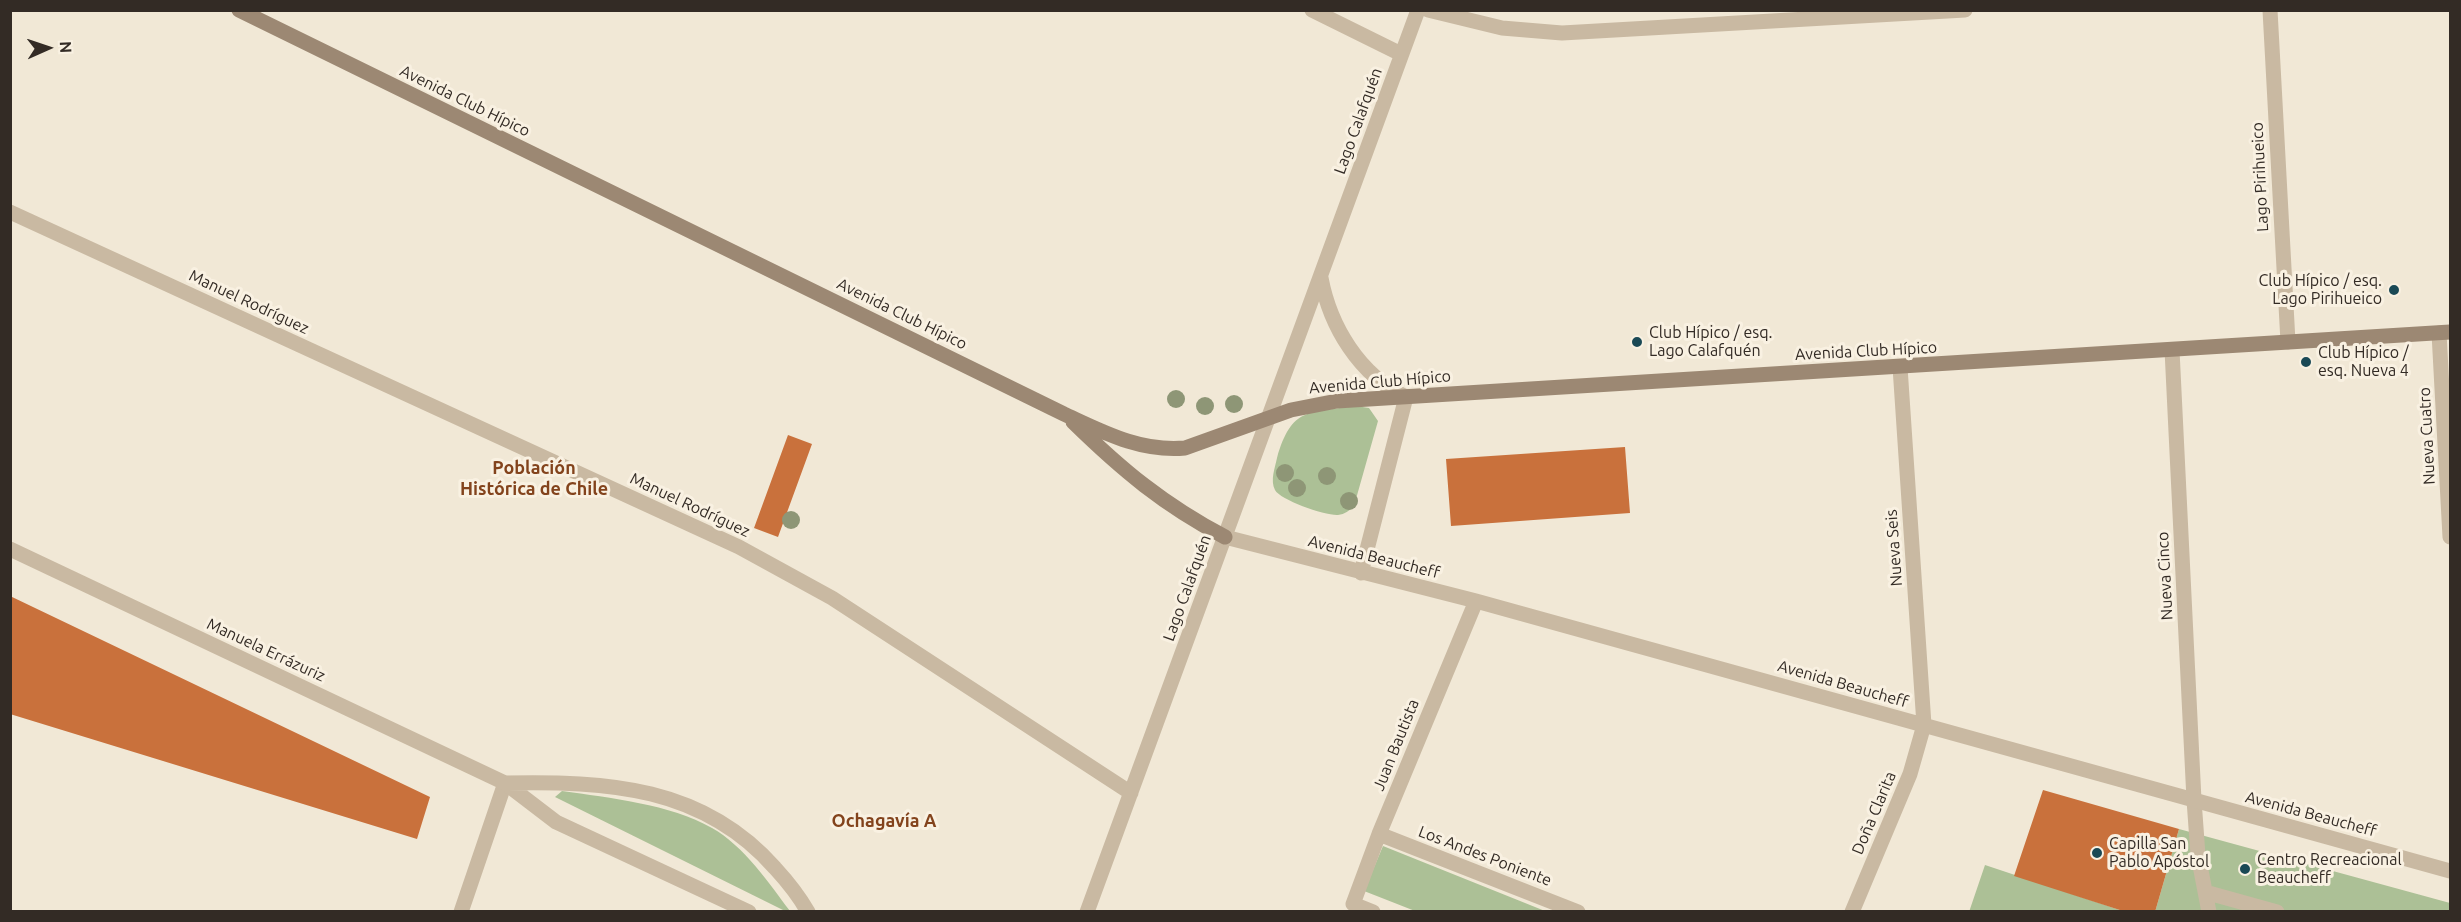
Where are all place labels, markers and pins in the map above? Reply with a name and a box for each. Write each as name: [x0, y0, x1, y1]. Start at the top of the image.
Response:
place label: Club Hípico / esq. Lago Pirihueico: [2259, 271, 2382, 309]
marker: Club Hípico / esq. Lago Pirihueico: [2387, 283, 2401, 297]
place label: Club Hípico / esq. Lago Calafquén: [1649, 323, 1772, 361]
marker: Club Hípico / esq. Lago Calafquén: [1630, 335, 1644, 349]
place label: Club Hípico / esq. Nueva 4: [2318, 343, 2409, 381]
marker: Club Hípico / esq. Nueva 4: [2299, 355, 2313, 369]
place label: Capilla San Pablo Apóstol: [2109, 834, 2209, 872]
marker: Capilla San Pablo Apóstol: [2090, 846, 2104, 860]
place label: Centro Recreacional Beaucheff: [2257, 850, 2402, 888]
marker: Centro Recreacional Beaucheff: [2238, 862, 2252, 876]

